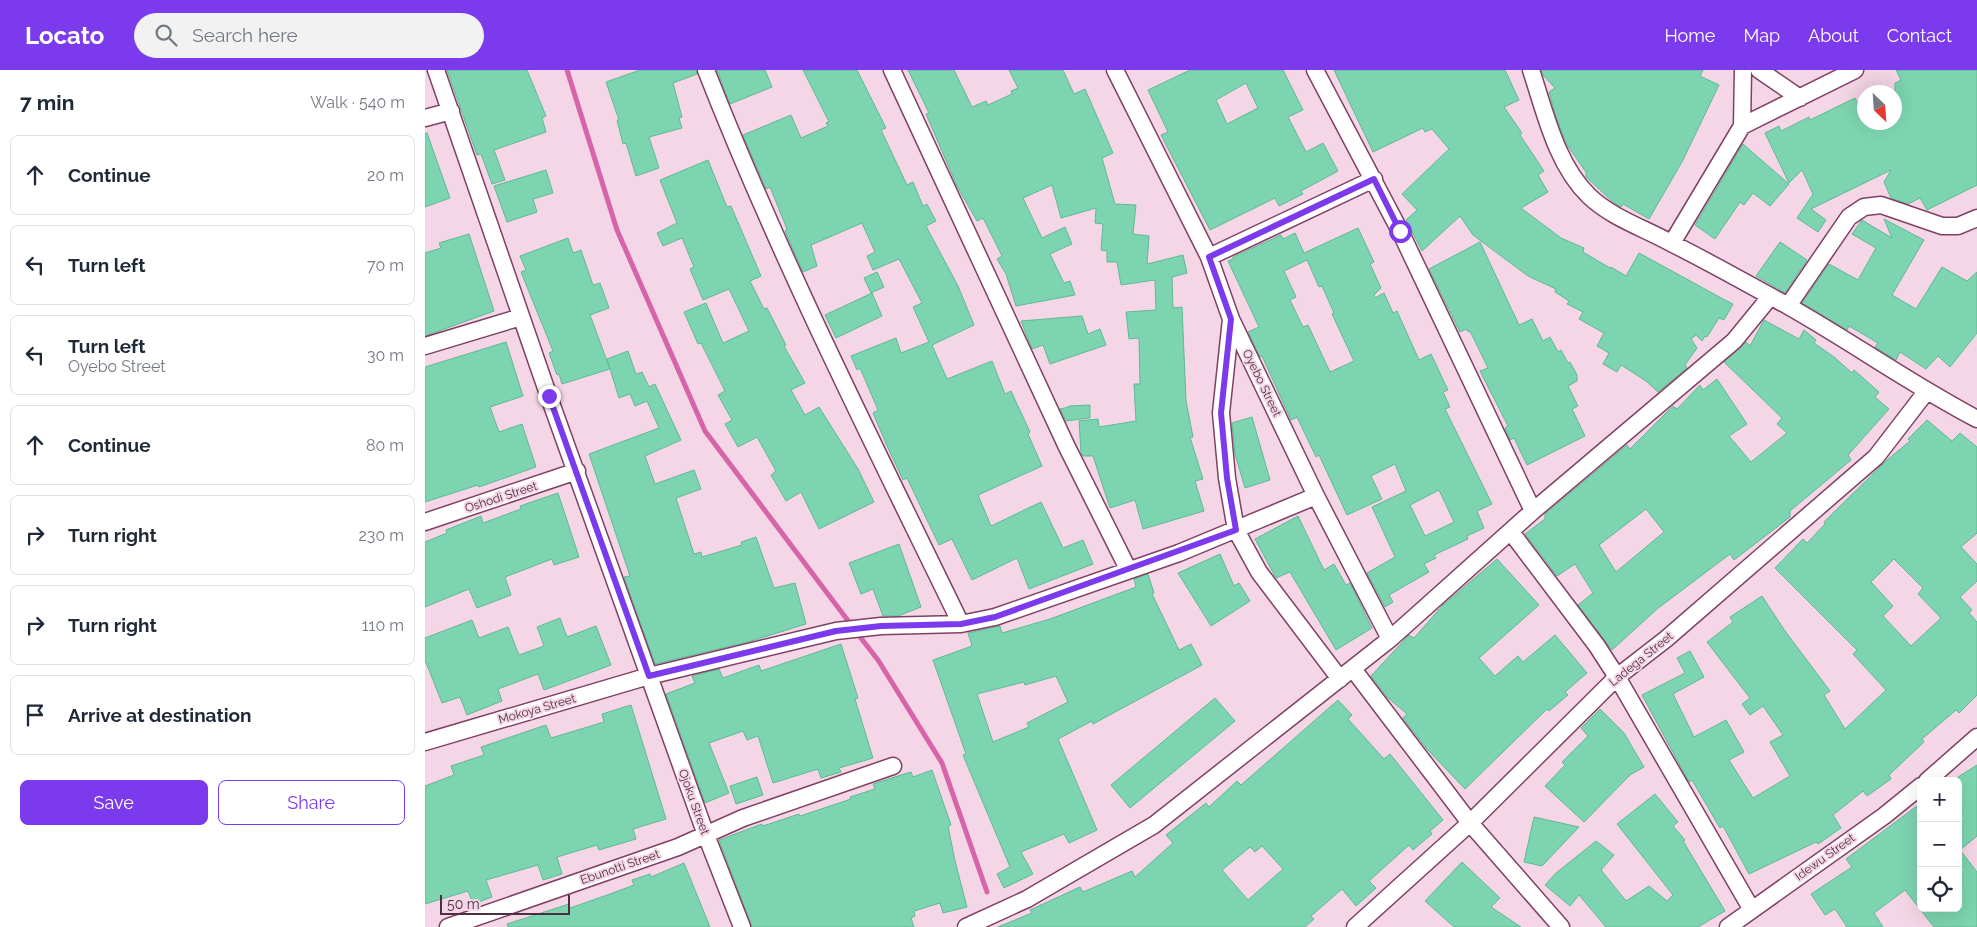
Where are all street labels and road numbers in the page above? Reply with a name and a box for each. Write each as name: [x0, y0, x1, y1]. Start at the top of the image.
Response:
street label: Oyebo Street: [1240, 347, 1284, 419]
street label: Oshodi Street: [463, 479, 539, 515]
street label: Ladega Street: [1606, 629, 1676, 689]
street label: Mokoya Street: [497, 691, 577, 727]
street label: Ojoku Street: [676, 767, 712, 837]
street label: Idewu Street: [1792, 831, 1858, 883]
street label: Ebunotti Street: [579, 847, 661, 887]

